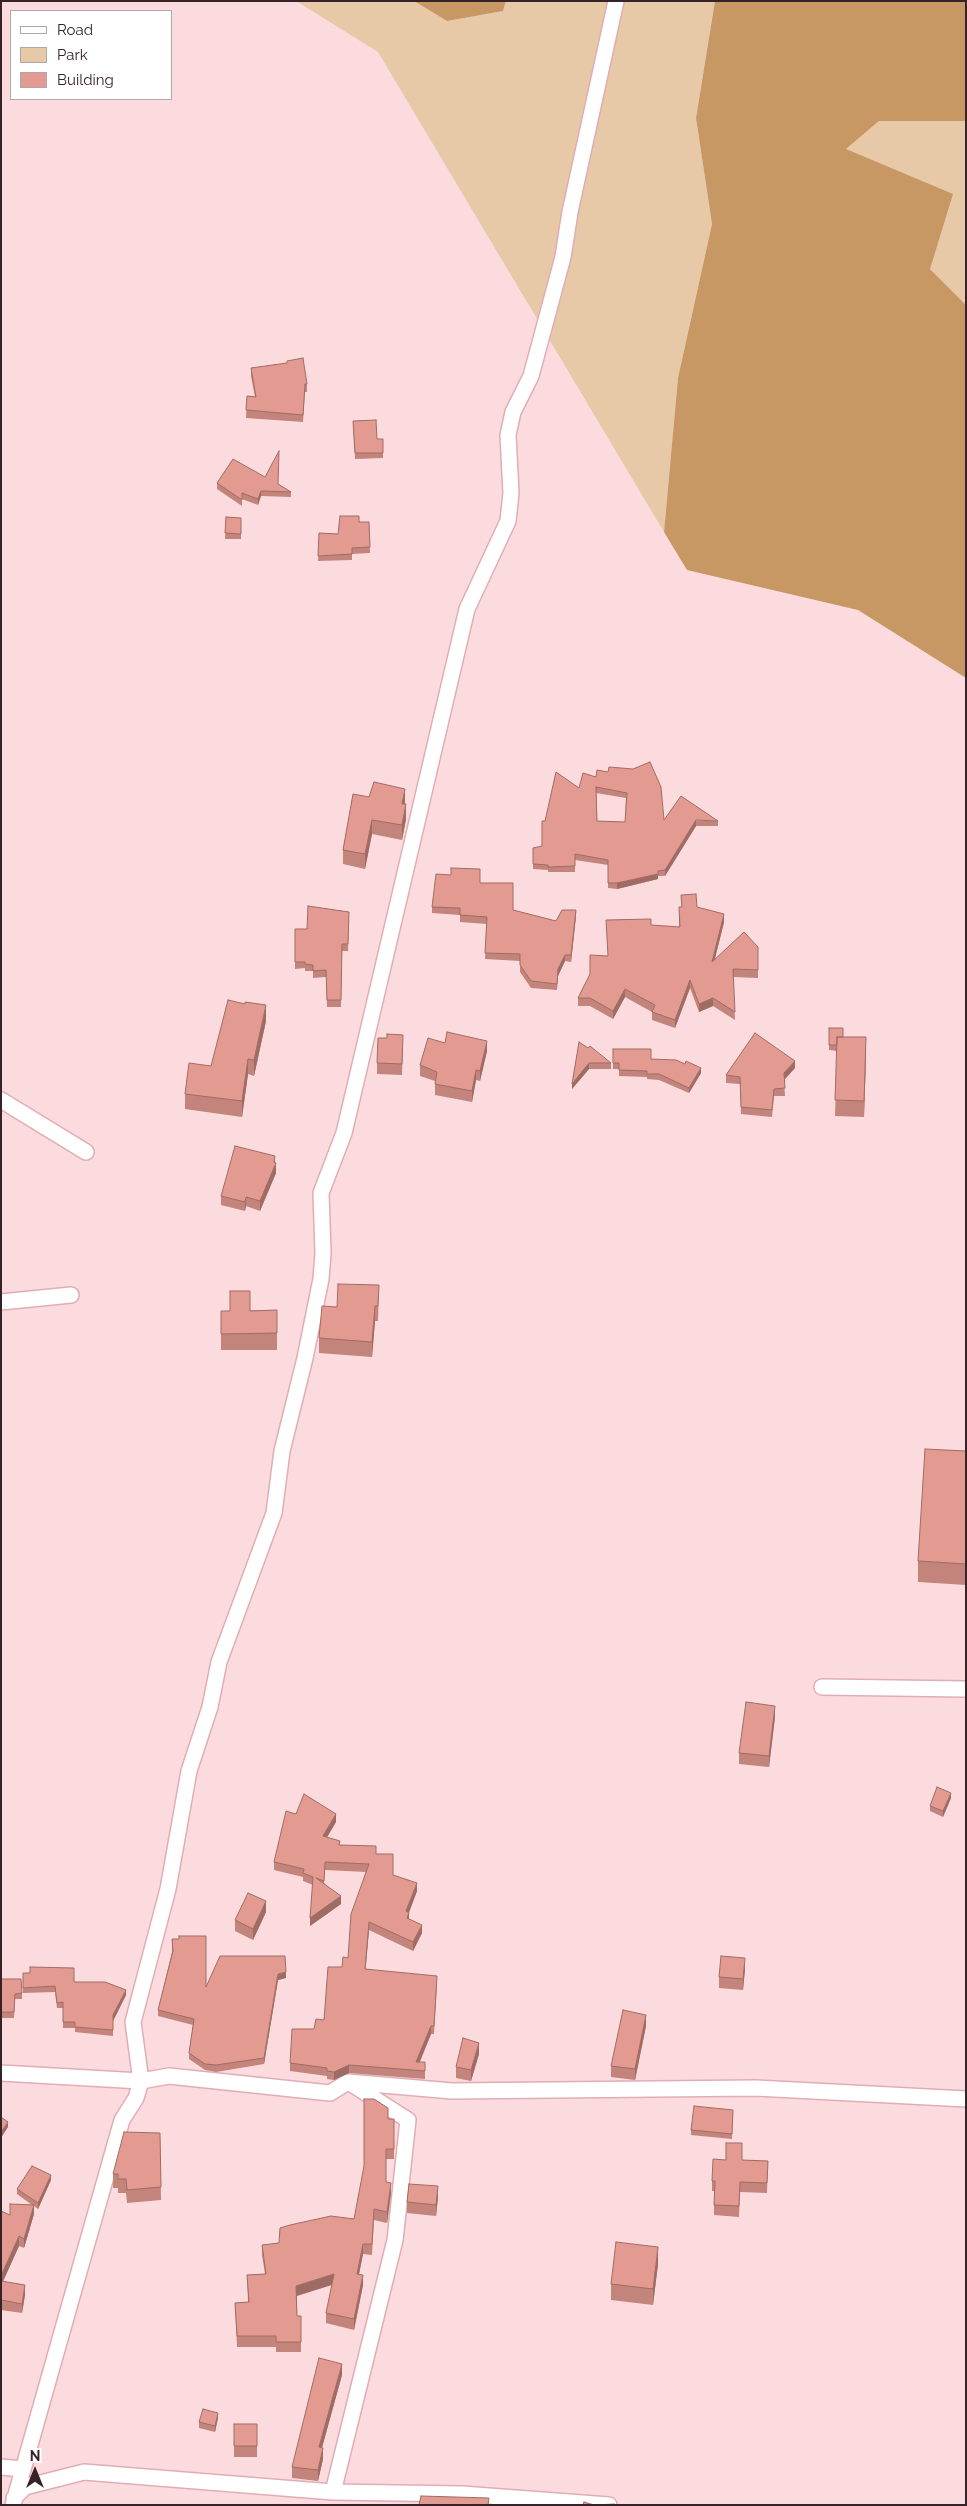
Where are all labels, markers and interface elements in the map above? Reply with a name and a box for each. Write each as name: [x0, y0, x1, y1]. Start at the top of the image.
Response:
legend: [10, 10, 172, 100]
text: Road: [57, 21, 93, 39]
text: Park: [57, 46, 88, 64]
text: Building: [57, 71, 114, 89]
north arrow: [10, 2446, 60, 2496]
text: N: [30, 2448, 40, 2464]

